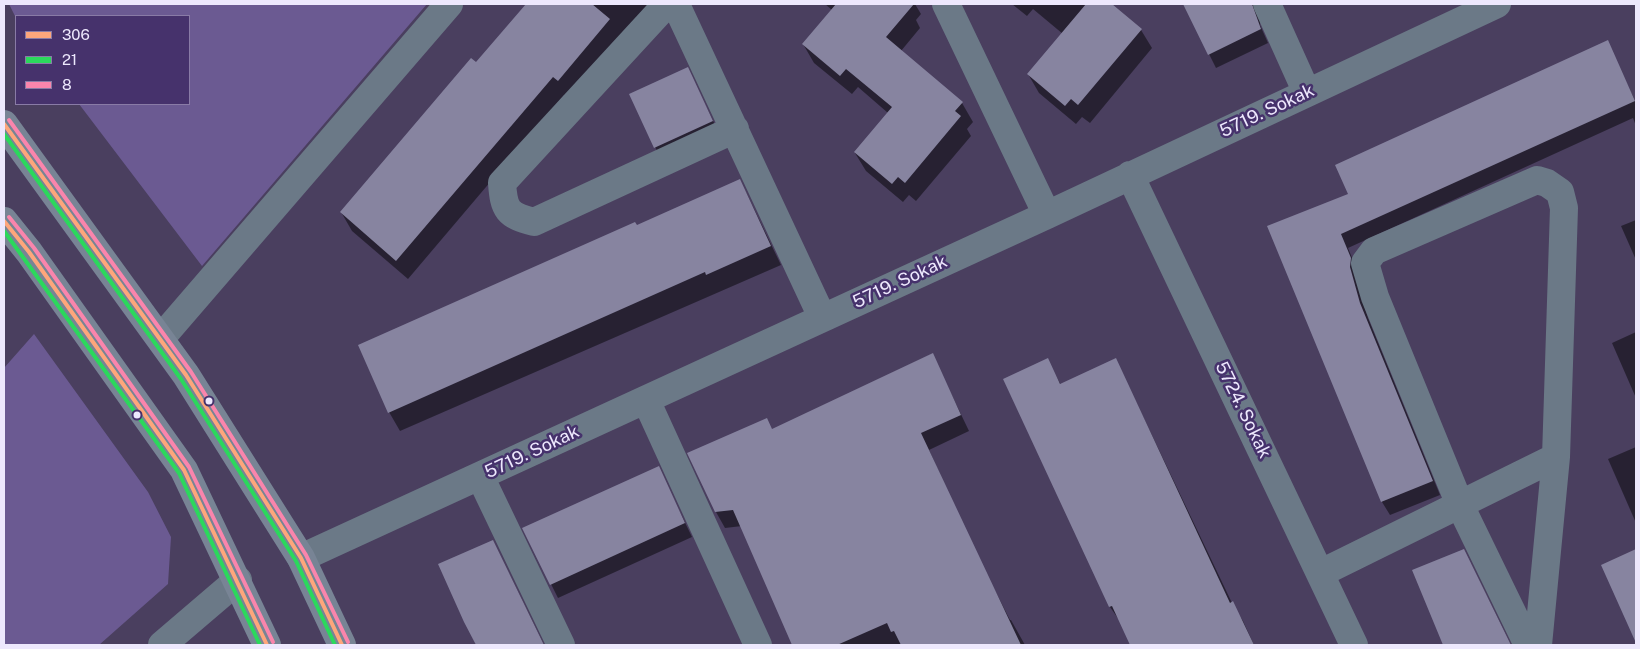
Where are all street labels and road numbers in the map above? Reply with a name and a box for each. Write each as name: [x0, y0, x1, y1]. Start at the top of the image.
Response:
street label: 5719. Sokak: [1216, 80, 1318, 142]
street label: 5719. Sokak: [849, 251, 951, 313]
street label: 5724. Sokak: [1210, 358, 1276, 462]
street label: 5719. Sokak: [481, 421, 583, 483]

